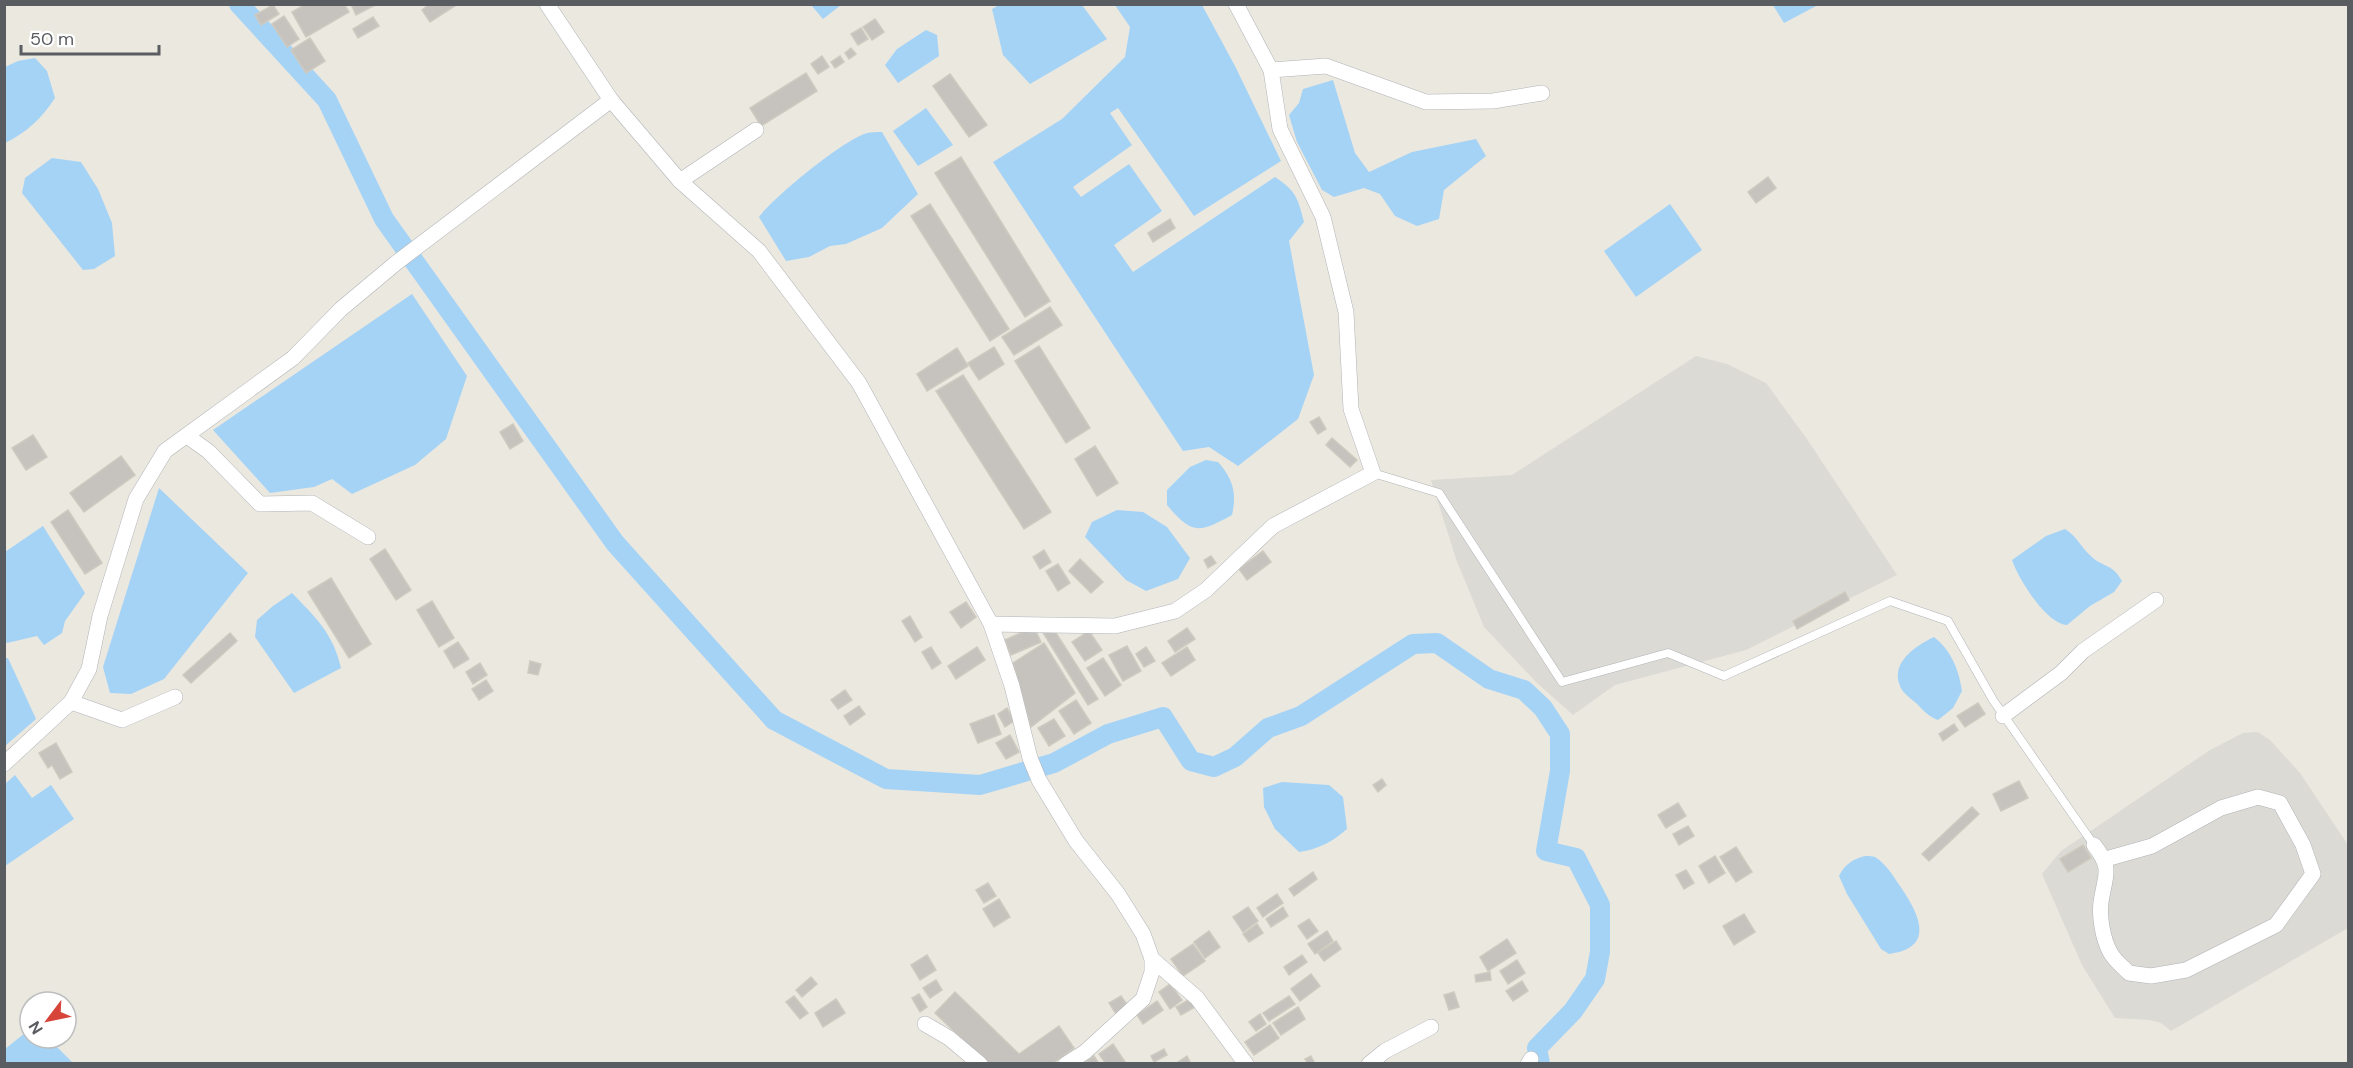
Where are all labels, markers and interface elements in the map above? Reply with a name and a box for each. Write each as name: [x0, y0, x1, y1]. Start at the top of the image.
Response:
scale bar: [21, 18, 159, 56]
text: 50 m: [30, 27, 74, 51]
north arrow: [18, 990, 78, 1050]
text: N: [24, 1017, 48, 1038]

